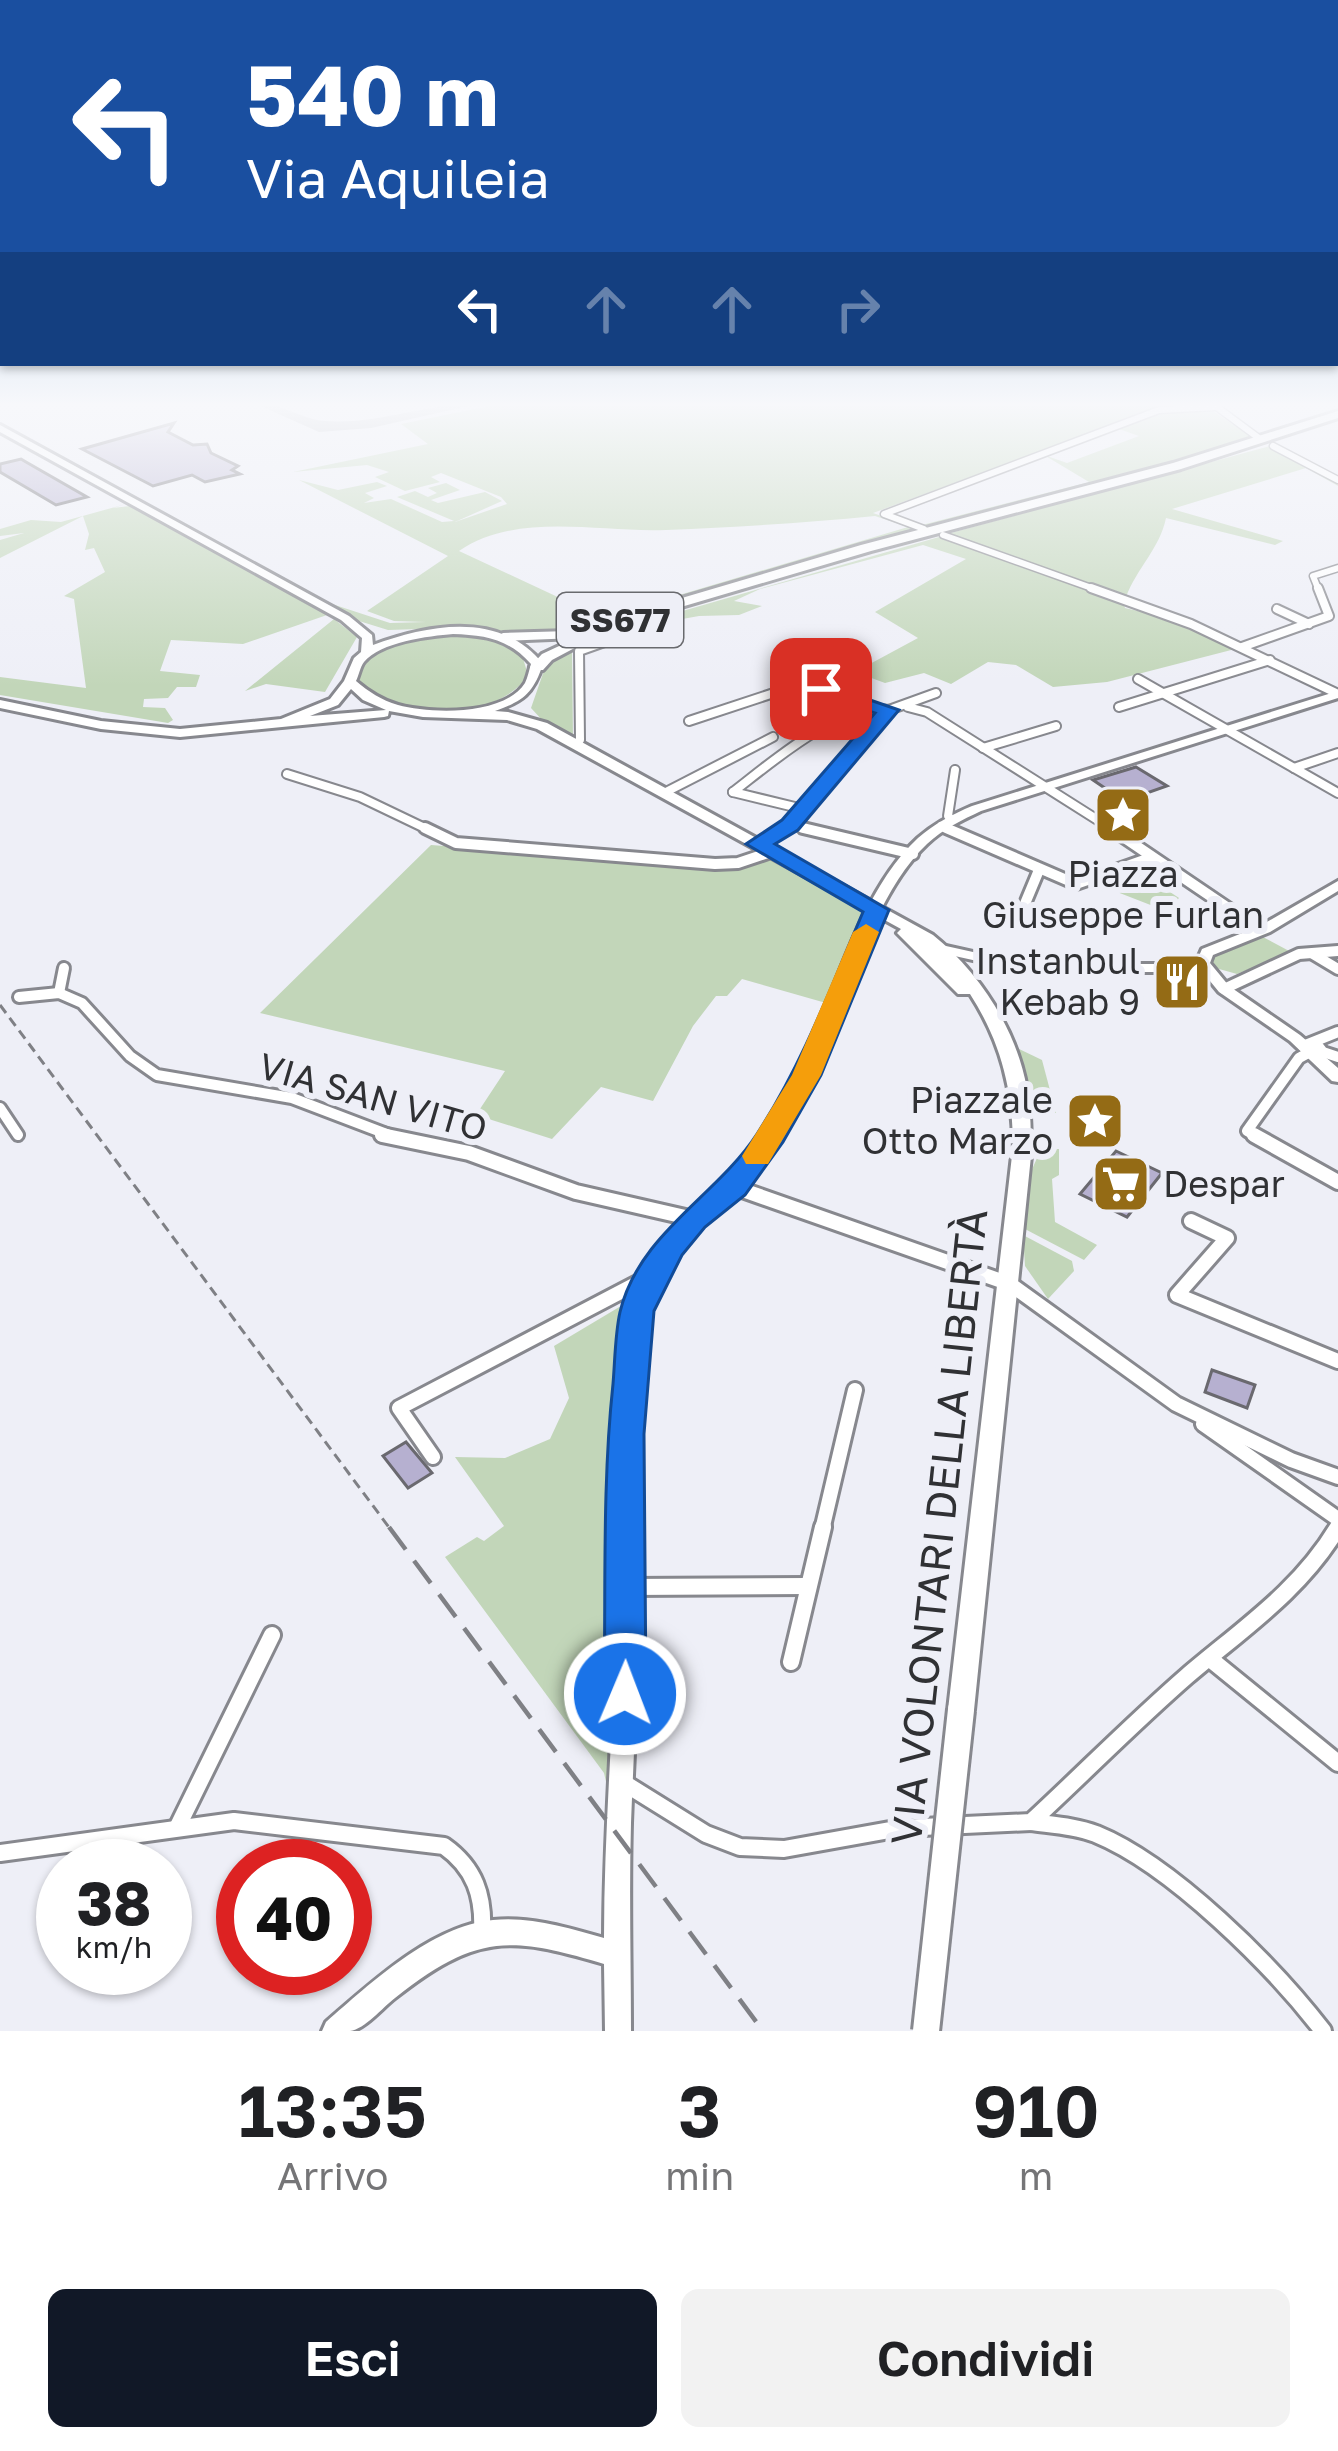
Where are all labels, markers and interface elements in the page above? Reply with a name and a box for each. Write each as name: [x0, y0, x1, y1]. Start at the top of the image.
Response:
text: 540 m: [246, 44, 499, 144]
icon: left: [48, 48, 204, 204]
text: Via Aquileia: [246, 145, 550, 210]
icon: left: [447, 276, 513, 342]
icon: ahead: [573, 276, 639, 342]
icon: ahead: [699, 276, 765, 342]
icon: right: [825, 276, 891, 342]
road number: SS677: [557, 593, 683, 647]
pin: [770, 638, 872, 740]
icon: arrive: [788, 656, 854, 722]
place icon: Piazza Giuseppe Furlan: [1092, 784, 1154, 846]
place label: Piazza Giuseppe Furlan: [982, 852, 1264, 936]
place label: Instanbul Kebab 9: [975, 939, 1140, 1023]
restaurant icon: Instanbul Kebab 9: [1151, 951, 1213, 1013]
street label: VIA SAN VITO: [254, 1043, 492, 1150]
place label: Piazzale Otto Marzo: [862, 1078, 1053, 1162]
place icon: Piazzale Otto Marzo: [1064, 1090, 1126, 1152]
supermarket icon: Despar: [1090, 1153, 1152, 1215]
place label: Despar: [1163, 1162, 1285, 1205]
street label: VIA VOLONTARI DELLA LIBERTÀ: [880, 1206, 996, 1847]
position arrow: [562, 1631, 688, 1757]
speed limit sign: 40: [216, 1839, 372, 1995]
text: 38: [76, 1866, 151, 1938]
text: km/h: [76, 1929, 152, 1965]
text: 13:35: [238, 2066, 427, 2153]
text: 3: [678, 2066, 721, 2153]
text: 910: [972, 2066, 1100, 2153]
text: Arrivo: [277, 2152, 388, 2199]
text: min: [665, 2152, 734, 2199]
text: m: [1019, 2152, 1053, 2199]
button: Esci: [48, 2289, 657, 2427]
button: Condividi: [681, 2289, 1290, 2427]

